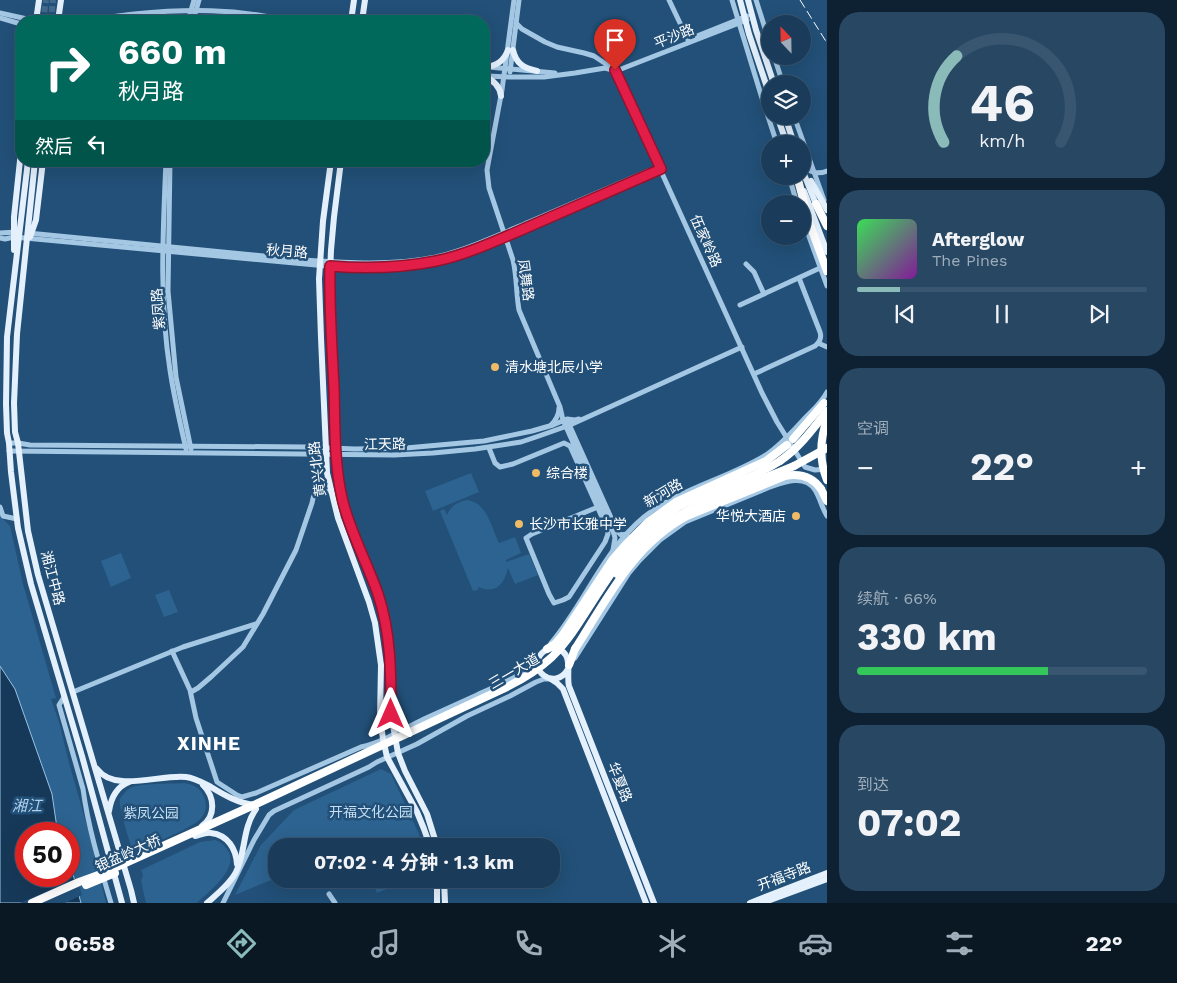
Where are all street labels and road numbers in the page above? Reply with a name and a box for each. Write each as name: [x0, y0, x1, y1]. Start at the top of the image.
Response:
street label: 平沙路: [652, 21, 696, 51]
street label: 伍家岭路: [687, 212, 725, 270]
street label: 秋月路: [265, 241, 309, 261]
street label: 凤舞路: [515, 258, 537, 302]
street label: 紫凤路: [149, 287, 167, 331]
street label: 江天路: [364, 436, 406, 452]
street label: 黄兴北路: [306, 440, 328, 498]
street label: 新河路: [641, 476, 685, 510]
street label: 湘江中路: [38, 549, 68, 607]
street label: 三一大道: [486, 650, 542, 692]
street label: 华夏路: [605, 760, 635, 804]
street label: 银盆岭大桥: [93, 831, 163, 875]
street label: 开福寺路: [755, 858, 813, 894]

